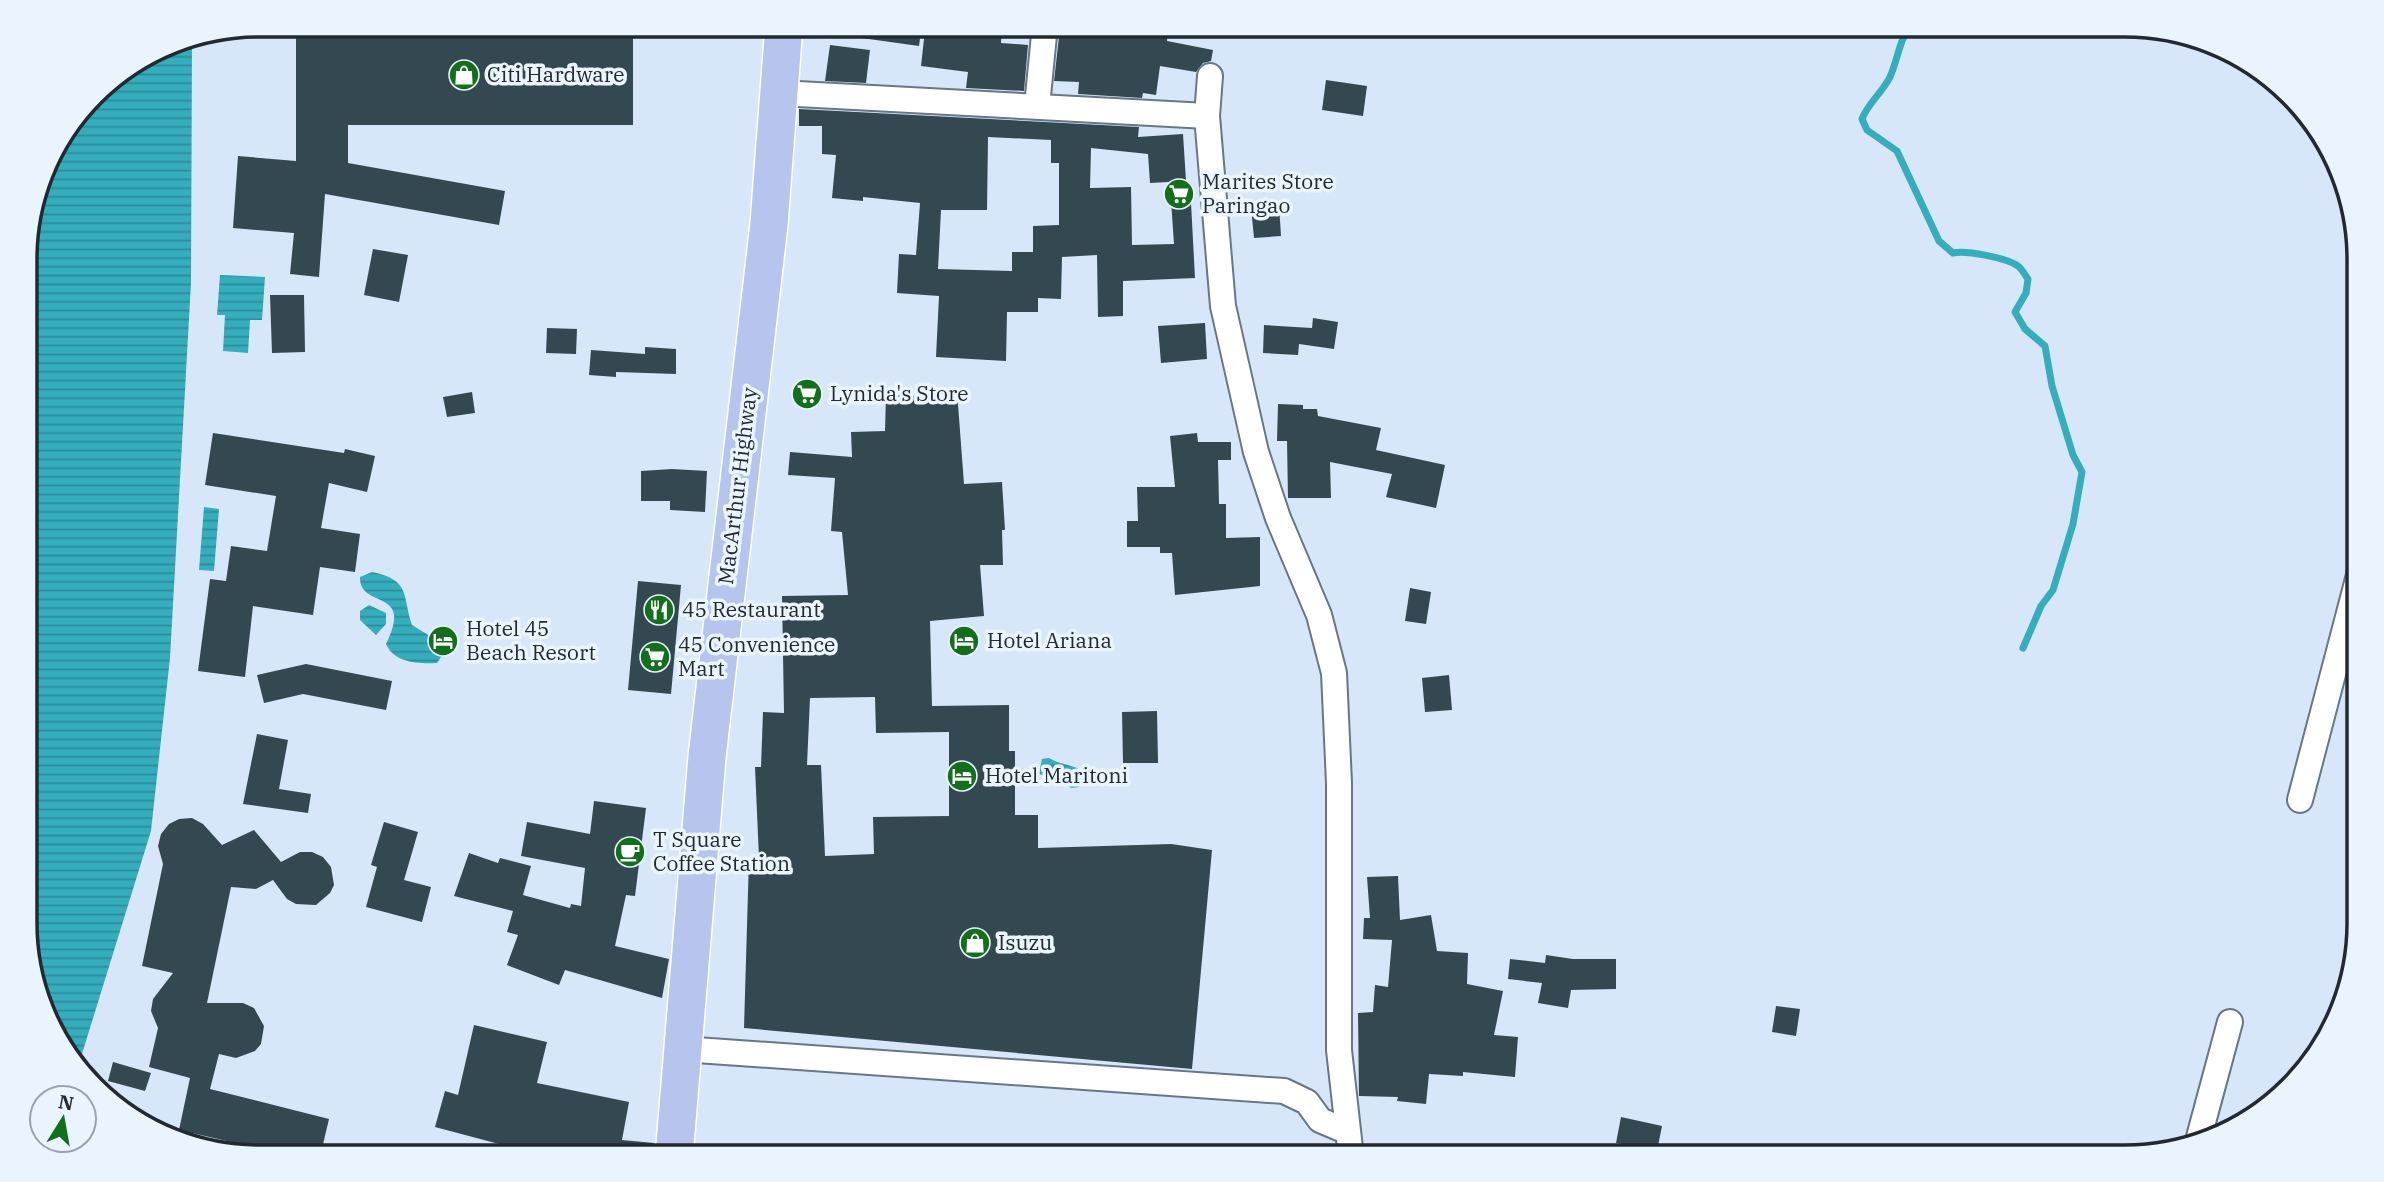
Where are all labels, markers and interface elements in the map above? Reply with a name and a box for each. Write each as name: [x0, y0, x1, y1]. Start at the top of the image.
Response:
shop icon: Citi Hardware: [447, 58, 481, 92]
place label: Citi Hardware: [487, 60, 624, 88]
place label: Marites Store Paringao: [1202, 167, 1334, 219]
supermarket icon: Marites Store Paringao: [1162, 177, 1196, 211]
supermarket icon: Lynida's Store: [790, 377, 824, 411]
place label: Lynida's Store: [830, 379, 969, 407]
street label: MacArthur Highway: [711, 385, 763, 586]
restaurant icon: 45 Restaurant: [642, 593, 676, 627]
place label: 45 Restaurant: [682, 595, 821, 623]
place label: Hotel 45 Beach Resort: [466, 614, 596, 666]
hotel icon: Hotel 45 Beach Resort: [426, 624, 460, 658]
hotel icon: Hotel Ariana: [947, 624, 981, 658]
place label: Hotel Ariana: [987, 626, 1112, 654]
place label: 45 Convenience Mart: [678, 630, 835, 682]
supermarket icon: 45 Convenience Mart: [638, 640, 672, 674]
hotel icon: Hotel Maritoni: [945, 759, 979, 793]
place label: Hotel Maritoni: [985, 761, 1128, 789]
place label: T Square Coffee Station: [653, 825, 790, 877]
cafe icon: T Square Coffee Station: [613, 835, 647, 869]
shop icon: Isuzu: [958, 926, 992, 960]
place label: Isuzu: [998, 928, 1052, 956]
north arrow: [28, 1084, 98, 1154]
text: N: [57, 1089, 76, 1116]

